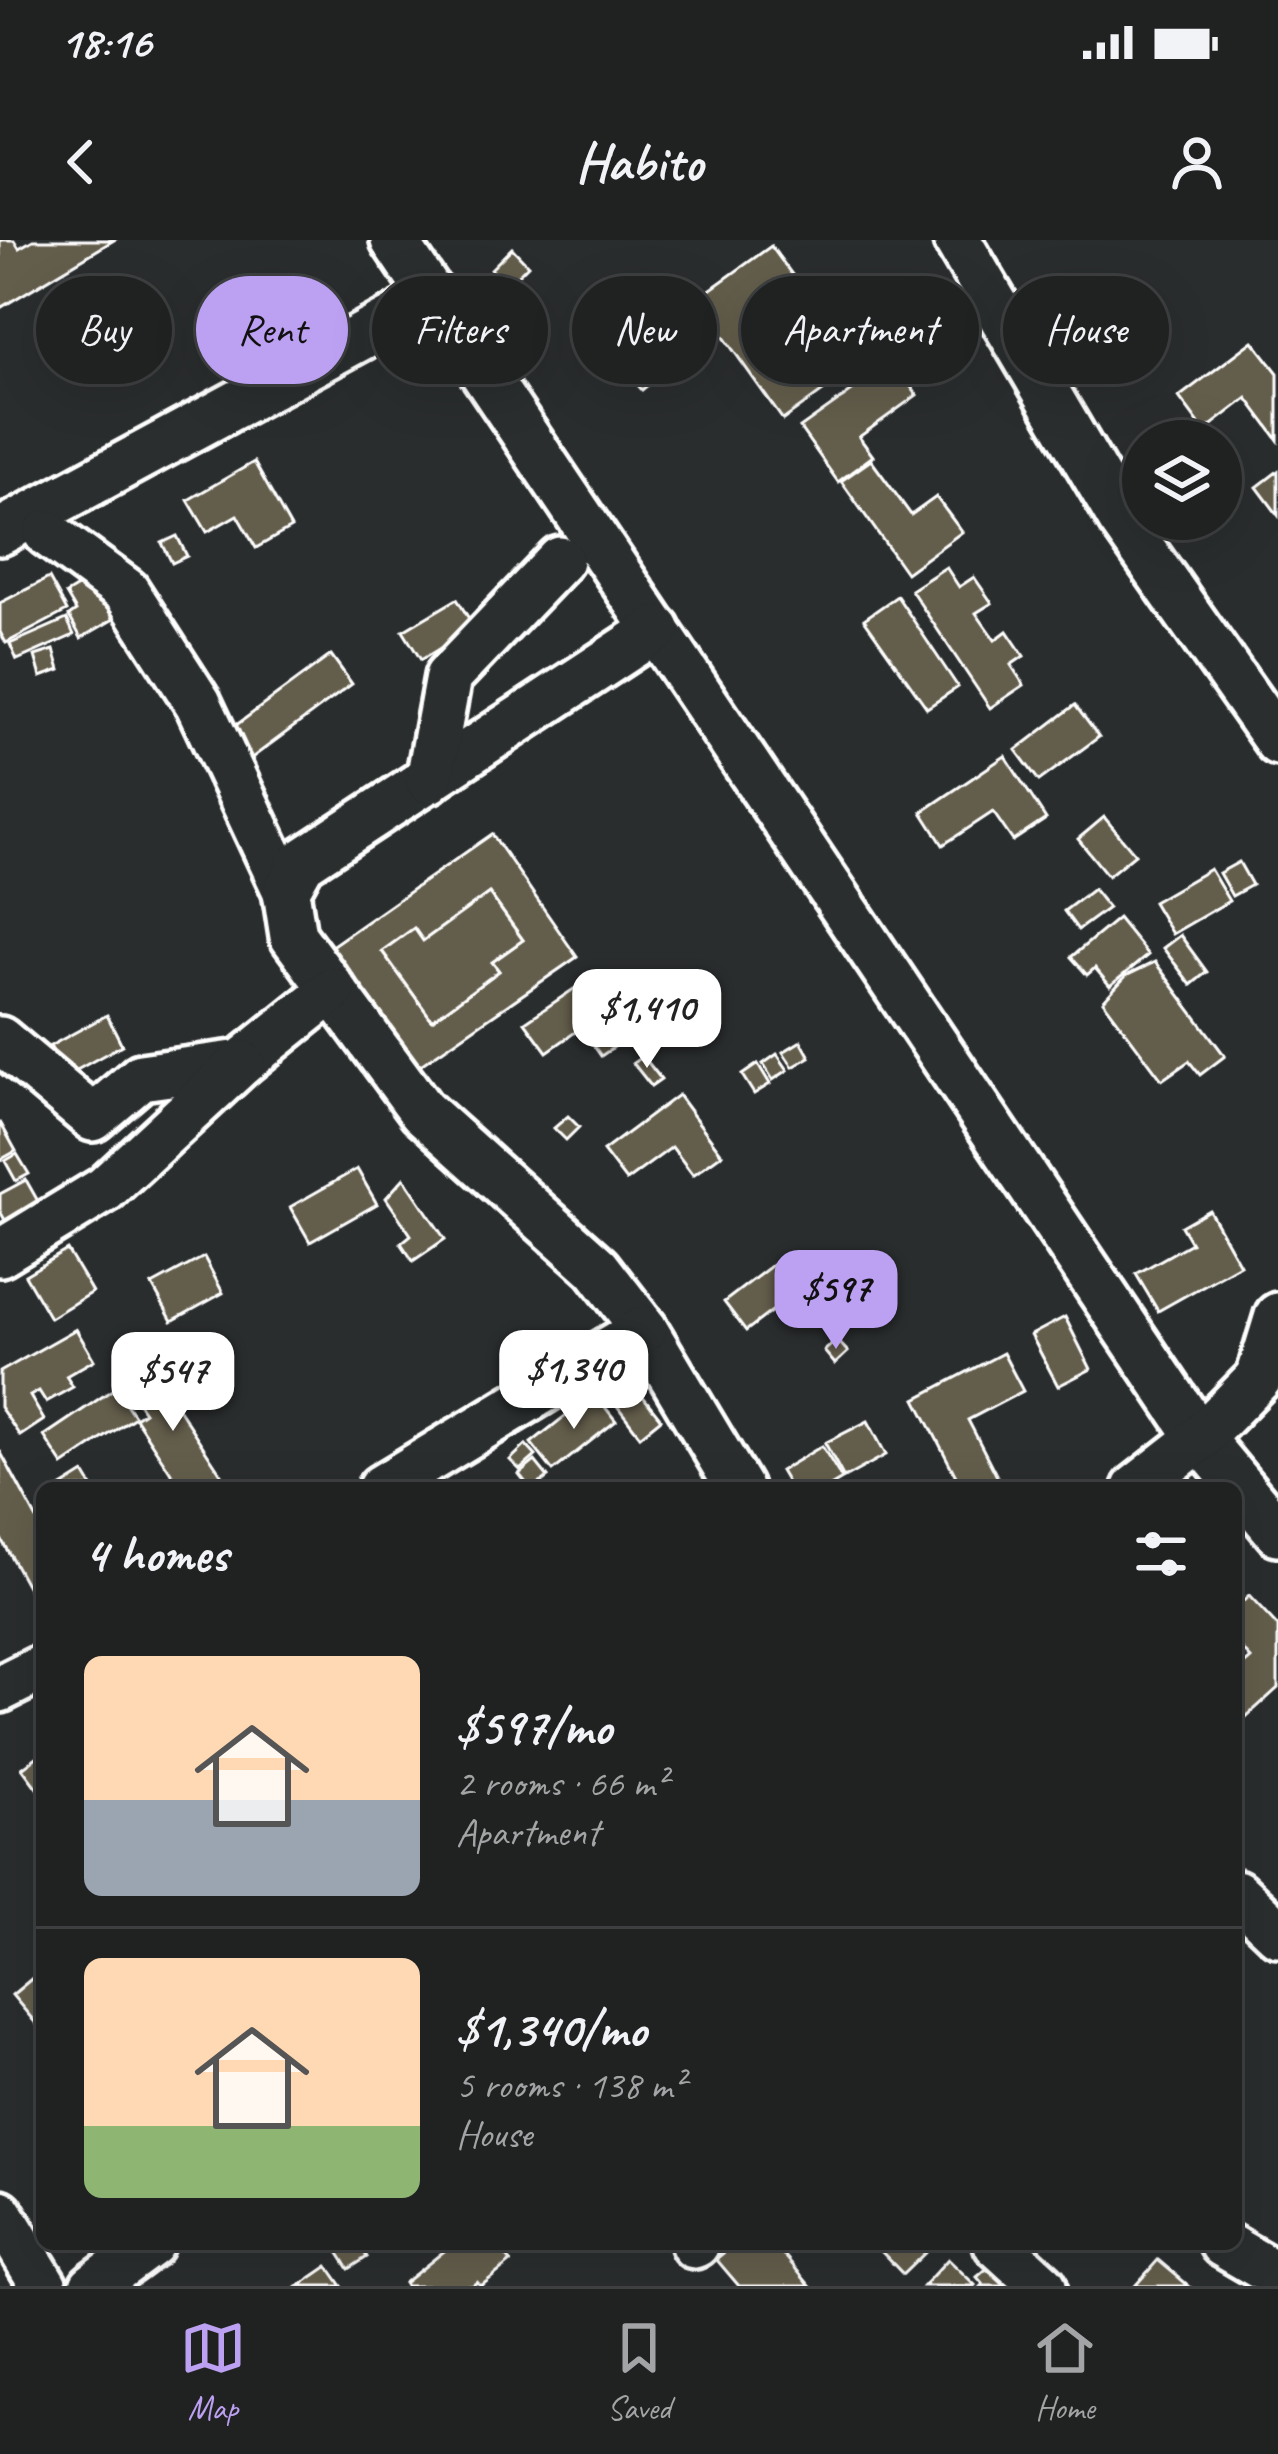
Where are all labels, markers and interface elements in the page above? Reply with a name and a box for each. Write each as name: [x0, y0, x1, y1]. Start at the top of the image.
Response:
text: 18:16: [60, 14, 151, 71]
text: Habito: [575, 128, 703, 196]
icon: back: [48, 129, 114, 195]
icon: person: [1164, 129, 1230, 195]
chip: Buy: [36, 276, 172, 384]
chip: Rent: [196, 276, 348, 384]
chip: Filters: [372, 276, 548, 384]
chip: New: [572, 276, 717, 384]
chip: Apartment: [741, 276, 979, 384]
chip: House: [1003, 276, 1169, 384]
map controls: [1122, 420, 1242, 540]
button: layers: [1122, 420, 1242, 540]
pin: $1,410: [549, 969, 745, 1071]
text: $1,410: [599, 983, 695, 1032]
pin: $597: [765, 1250, 907, 1352]
text: $597: [802, 1264, 870, 1313]
pin: $1,340: [476, 1330, 672, 1432]
pin: $547: [102, 1332, 244, 1434]
text: $1,340: [526, 1344, 622, 1393]
text: $547: [138, 1346, 208, 1395]
icon: filters: [1128, 1521, 1194, 1587]
text: 4 homes: [84, 1522, 228, 1586]
text: $597/mo: [456, 1695, 612, 1759]
icon: home: [180, 1704, 324, 1848]
text: 2 rooms · 66 m²: [456, 1759, 667, 1808]
text: Apartment: [456, 1808, 599, 1857]
text: $1,340/mo: [456, 1997, 646, 2061]
icon: home: [180, 2006, 324, 2150]
text: 5 rooms · 138 m²: [456, 2061, 684, 2110]
text: House: [456, 2110, 532, 2159]
tab: Map: [180, 2315, 246, 2429]
tab: Saved: [606, 2315, 672, 2429]
tab: Home: [1032, 2315, 1098, 2429]

